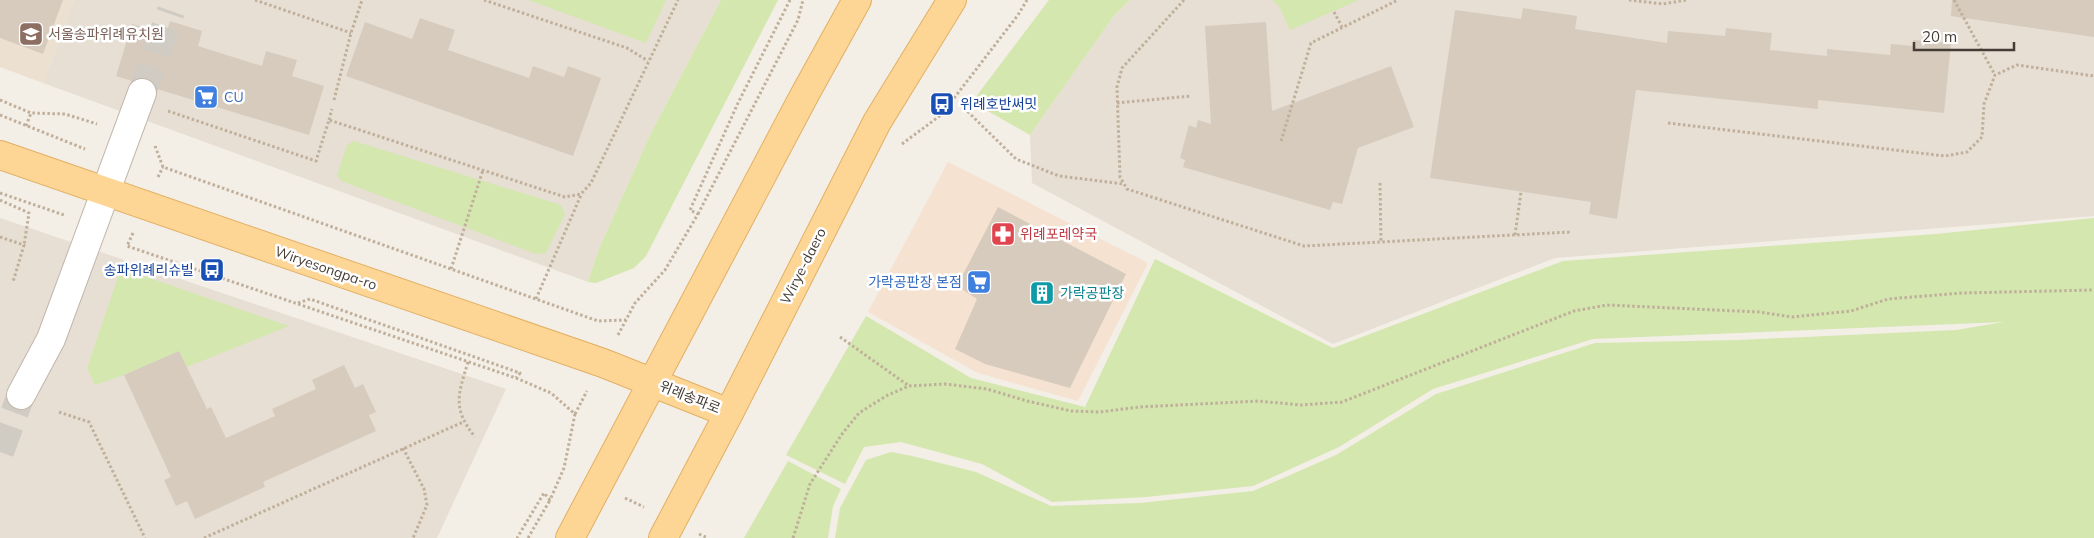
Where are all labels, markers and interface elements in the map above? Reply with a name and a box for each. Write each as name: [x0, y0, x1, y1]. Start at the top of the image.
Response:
scale bar: [1914, 20, 2014, 52]
school or university icon: 서울송파위례유치원: [18, 21, 44, 47]
place label: 서울송파위례유치원: [48, 25, 164, 43]
text: 20 m: [1922, 27, 1957, 46]
supermarket icon: CU: [193, 84, 219, 110]
place label: CU: [224, 88, 244, 106]
bus stop icon: 위례호반써밋: [929, 91, 955, 117]
place label: 위례호반써밋: [960, 95, 1037, 113]
pharmacy icon: 위례포레약국: [990, 221, 1016, 247]
street label: Wirye-daero: [776, 225, 830, 307]
place label: 위례포레약국: [1020, 225, 1097, 243]
street label: Wiryesongpa-ro: [273, 242, 379, 294]
bus stop icon: 송파위례리슈빌: [199, 257, 225, 283]
place label: 송파위례리슈빌: [104, 261, 194, 279]
supermarket icon: 가락공판장 본점: [966, 269, 992, 295]
place label: 가락공판장 본점: [868, 273, 962, 291]
building icon: 가락공판장: [1029, 280, 1055, 306]
place label: 가락공판장: [1060, 284, 1125, 302]
street label: 위례송파로: [657, 377, 723, 417]

